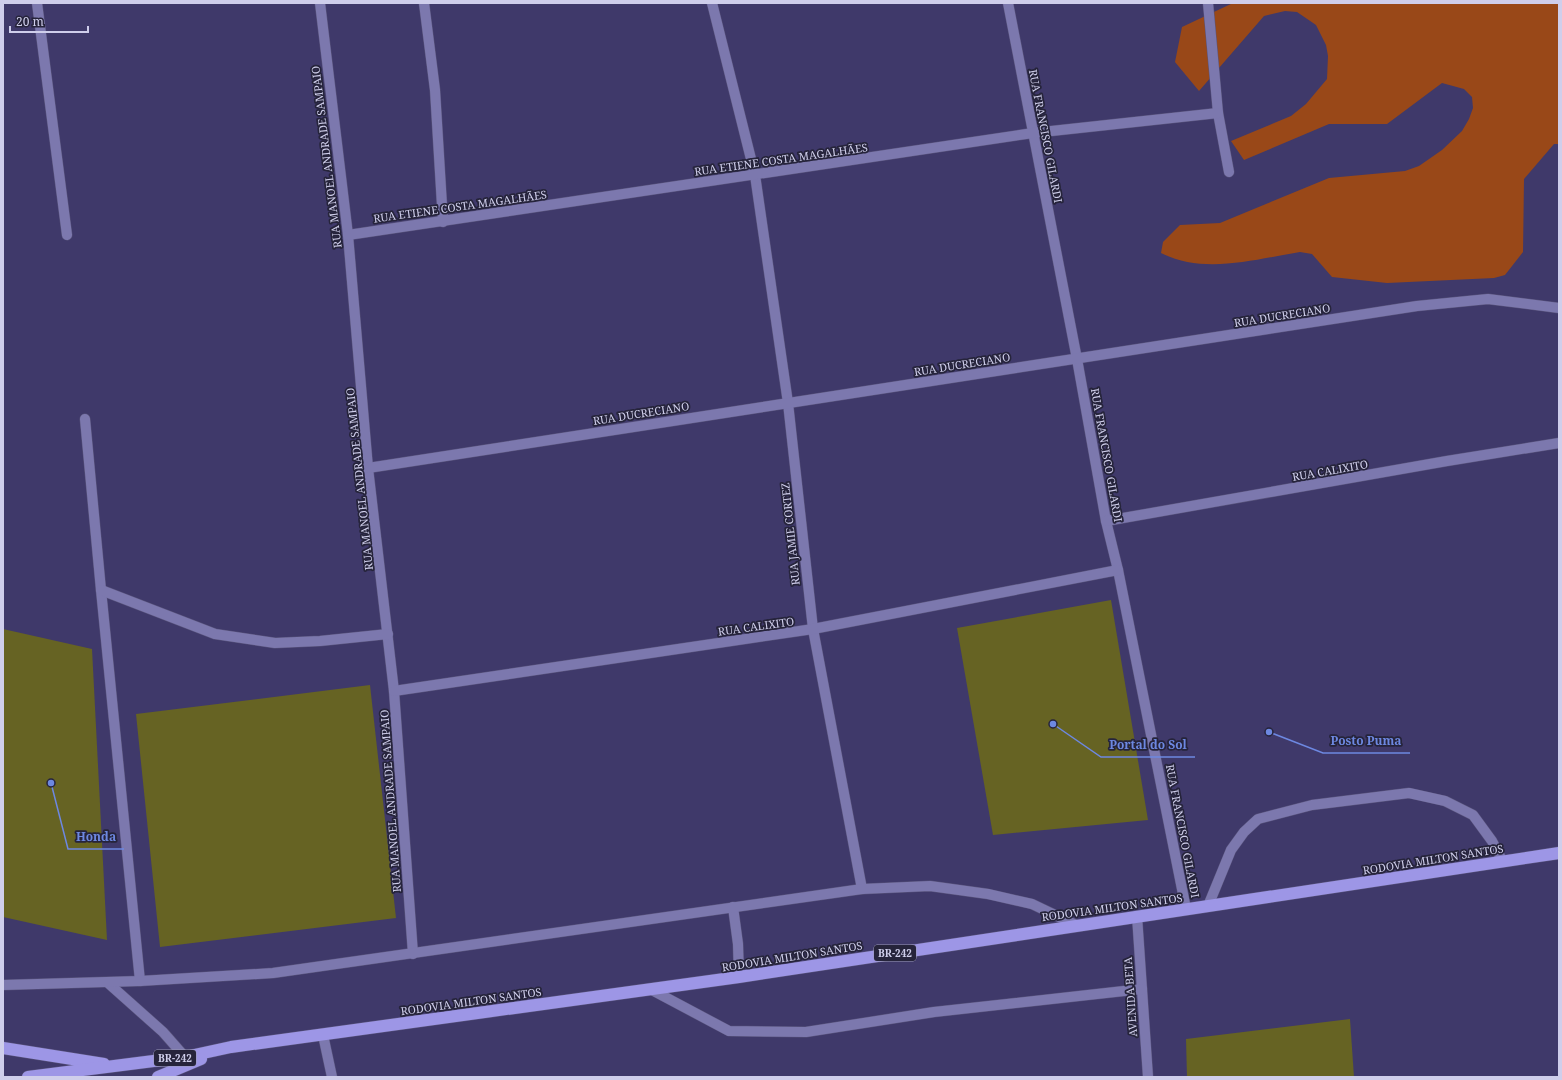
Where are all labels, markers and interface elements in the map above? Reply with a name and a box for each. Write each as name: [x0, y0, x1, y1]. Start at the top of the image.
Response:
scale bar: [10, 8, 88, 34]
text: 20 m: [16, 13, 44, 30]
street label: RUA MANOEL ANDRADE SAMPAIO: [307, 65, 345, 249]
street label: RUA FRANCISCO GILARDI: [1026, 68, 1066, 204]
street label: RUA ETIENE COSTA MAGALHÃES: [693, 139, 869, 179]
street label: RUA ETIENE COSTA MAGALHÃES: [372, 186, 548, 226]
street label: RUA DUCRECIANO: [1233, 300, 1331, 330]
street label: RUA DUCRECIANO: [913, 349, 1011, 379]
street label: RUA MANOEL ANDRADE SAMPAIO: [342, 387, 376, 571]
street label: RUA FRANCISCO GILARDI: [1088, 387, 1126, 523]
street label: RUA DUCRECIANO: [592, 398, 690, 428]
street label: RUA CALIXITO: [1291, 456, 1369, 484]
street label: RUA JAMIE CORTEZ: [777, 481, 803, 586]
street label: RUA CALIXITO: [717, 613, 795, 639]
street label: RUA MANOEL ANDRADE SAMPAIO: [376, 709, 404, 893]
callout: Posto Puma: [1323, 729, 1410, 753]
text: Posto Puma: [1331, 732, 1401, 749]
callout: Portal do Sol: [1101, 733, 1195, 757]
text: Portal do Sol: [1109, 736, 1188, 753]
street label: RUA FRANCISCO GILARDI: [1163, 763, 1203, 899]
callout: Honda: [68, 825, 124, 849]
text: Honda: [76, 828, 116, 845]
street label: RODOVIA MILTON SANTOS: [1362, 840, 1504, 878]
street label: RODOVIA MILTON SANTOS: [1041, 890, 1183, 924]
street label: RODOVIA MILTON SANTOS: [721, 937, 863, 975]
road number: BR-242: [874, 945, 916, 961]
street label: AVENIDA BETA: [1120, 956, 1140, 1037]
street label: RODOVIA MILTON SANTOS: [400, 984, 542, 1018]
road number: BR-242: [154, 1050, 196, 1066]

